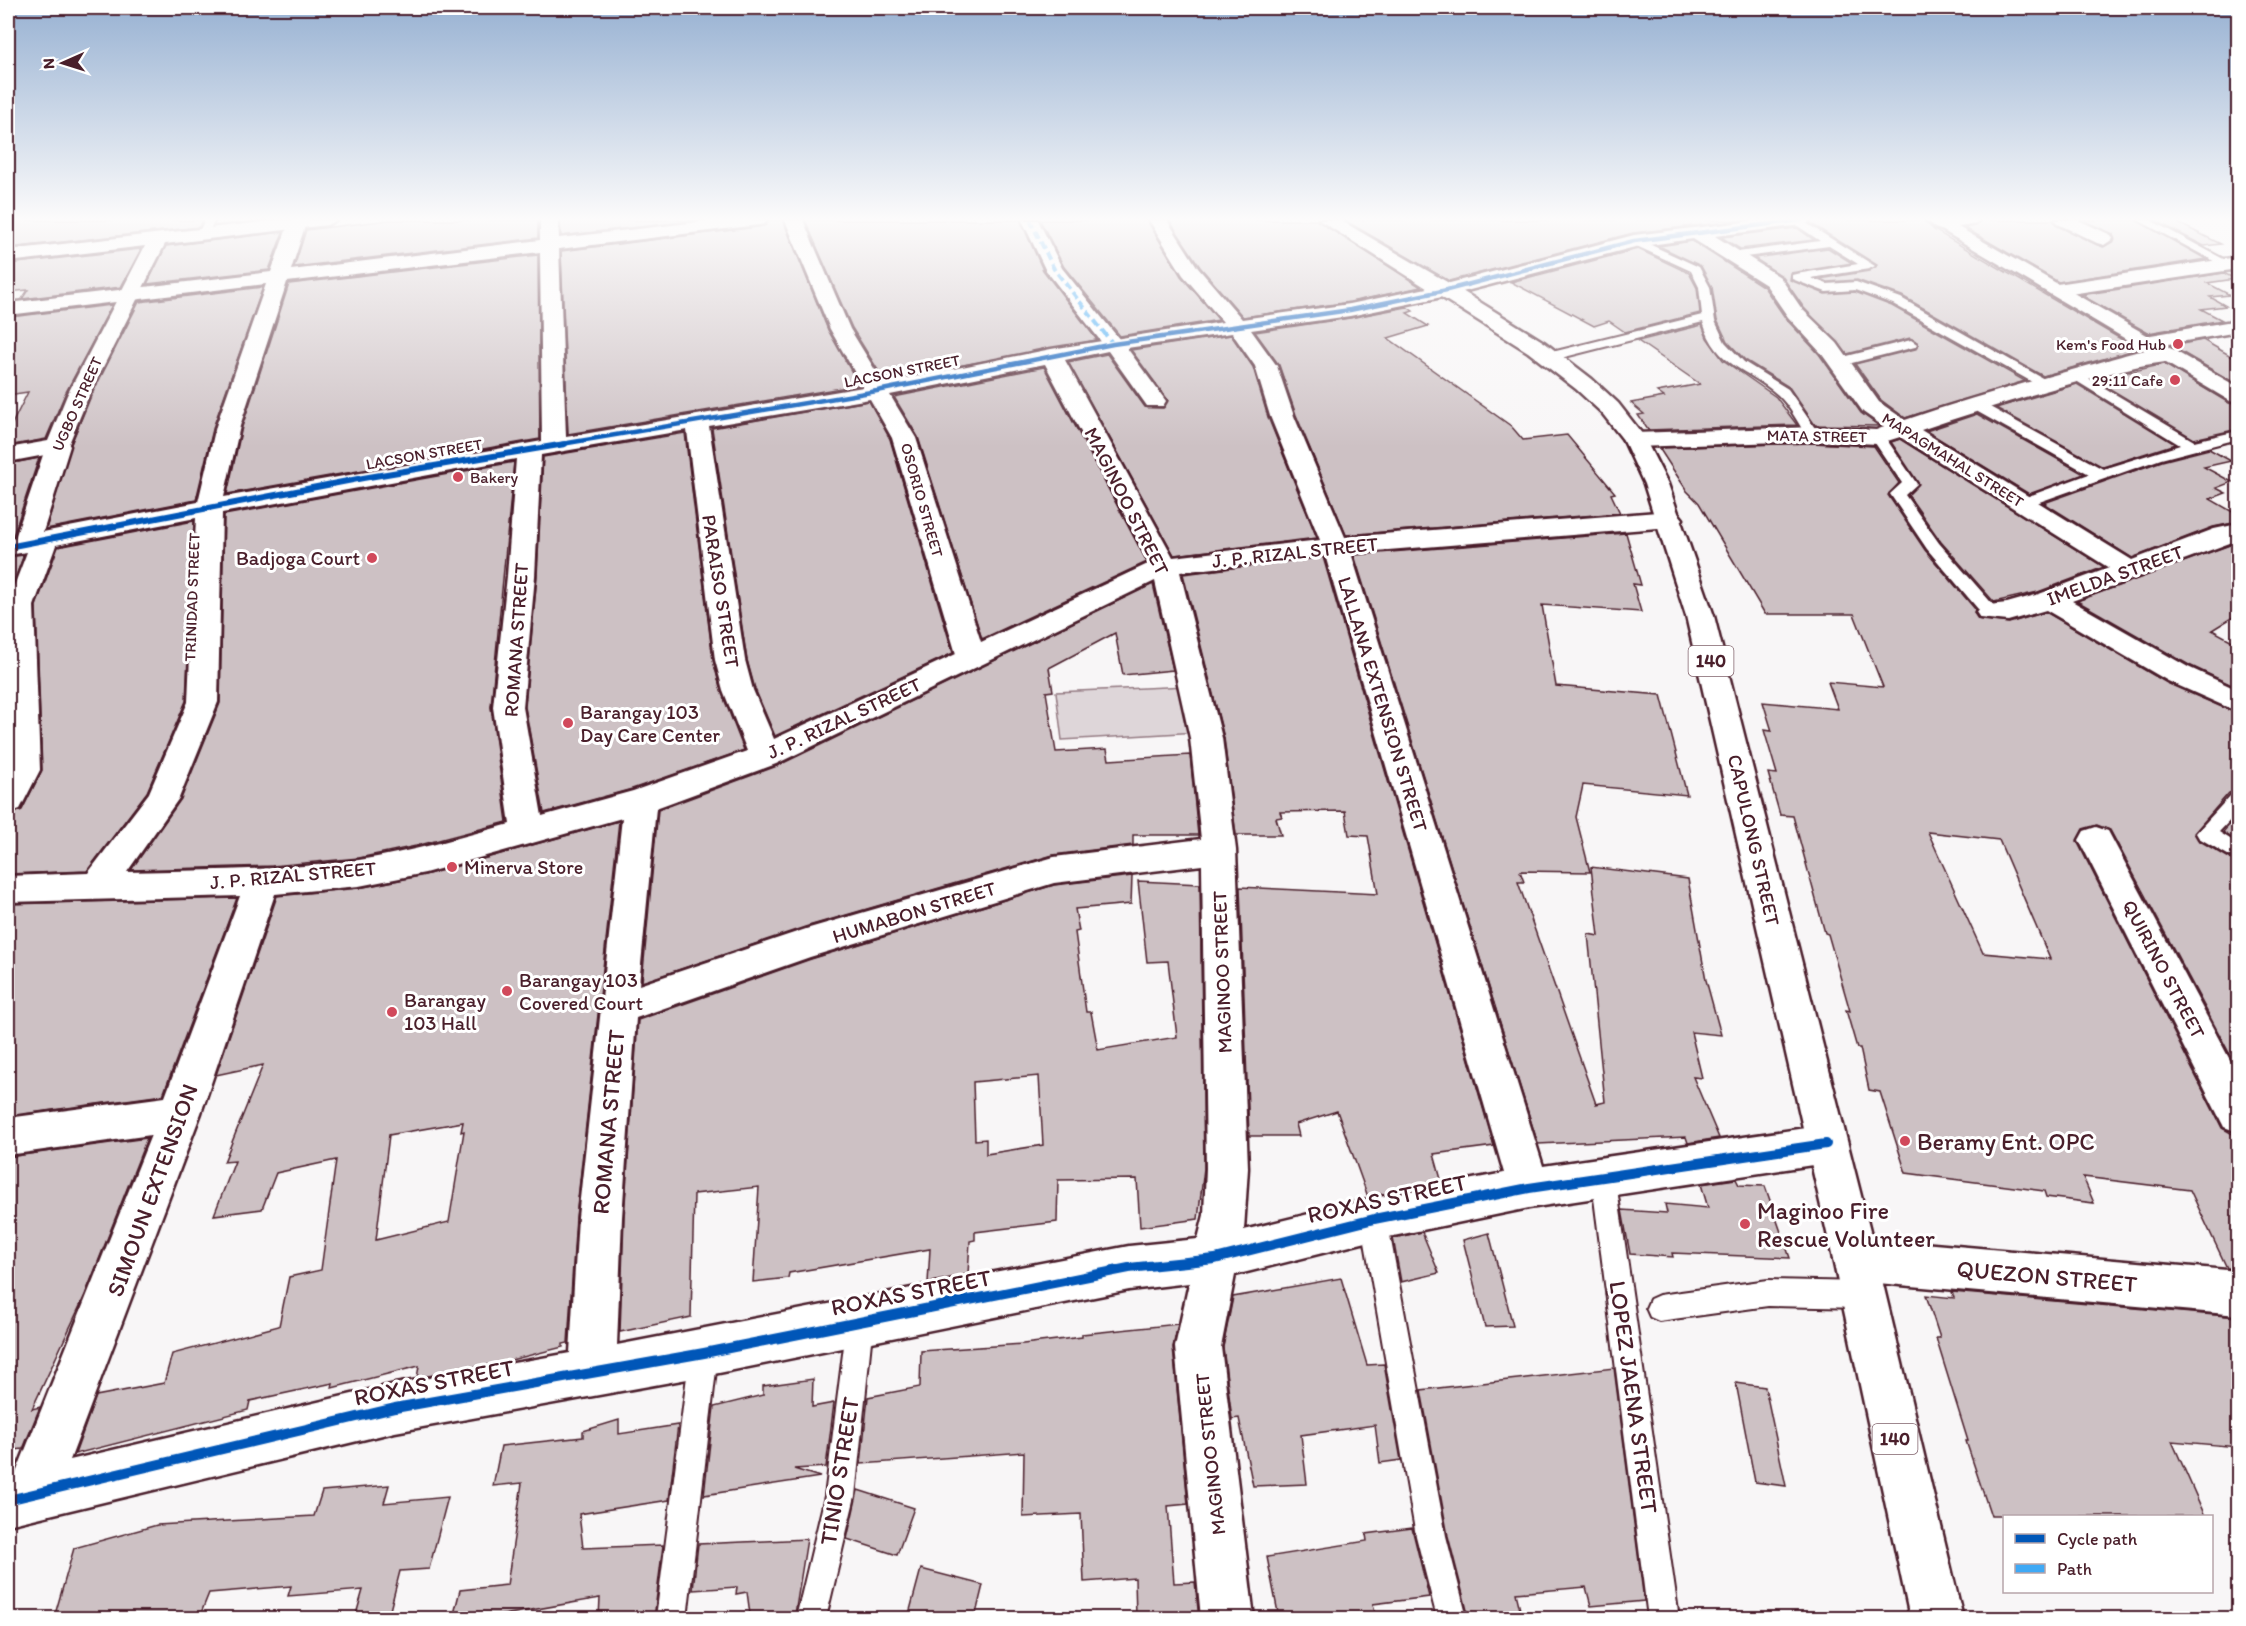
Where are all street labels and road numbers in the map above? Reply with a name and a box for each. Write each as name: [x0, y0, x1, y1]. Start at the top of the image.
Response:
street label: LACSON STREET: [842, 350, 962, 392]
street label: UGBO STREET: [48, 354, 106, 454]
street label: MAPAGMAHAL STREET: [1879, 409, 2027, 511]
street label: MAGINOO STREET: [1079, 423, 1175, 579]
street label: MATA STREET: [1767, 426, 1867, 446]
street label: LACSON STREET: [364, 434, 484, 474]
street label: OSORIO STREET: [897, 441, 947, 559]
street label: PARAISO STREET: [697, 513, 745, 669]
street label: J. P. RIZAL STREET: [1211, 531, 1379, 573]
street label: TRINIDAD STREET: [180, 532, 204, 662]
street label: IMELDA STREET: [2044, 539, 2186, 611]
street label: ROMANA STREET: [499, 562, 533, 718]
street label: LALLANA EXTENSION STREET: [1333, 574, 1433, 834]
road number: 140: [1688, 646, 1734, 676]
street label: J. P. RIZAL STREET: [763, 672, 925, 764]
street label: CAPULONG STREET: [1723, 752, 1785, 928]
street label: J. P. RIZAL STREET: [209, 856, 377, 894]
street label: HUMABON STREET: [829, 876, 999, 948]
street label: MAGINOO STREET: [1207, 890, 1237, 1054]
street label: QUIRINO STREET: [2117, 896, 2211, 1042]
street label: ROMANA STREET: [585, 1028, 631, 1216]
street label: SIMOUN EXTENSION: [100, 1080, 204, 1300]
street label: ROXAS STREET: [1304, 1167, 1470, 1229]
street label: QUEZON STREET: [1955, 1254, 2139, 1298]
street label: ROXAS STREET: [828, 1262, 994, 1322]
street label: LOPEZ JAENA STREET: [1603, 1279, 1665, 1516]
street label: ROXAS STREET: [351, 1352, 517, 1412]
street label: MAGINOO STREET: [1190, 1372, 1230, 1536]
street label: TINIO STREET: [813, 1394, 865, 1547]
road number: 140: [1872, 1424, 1918, 1454]

